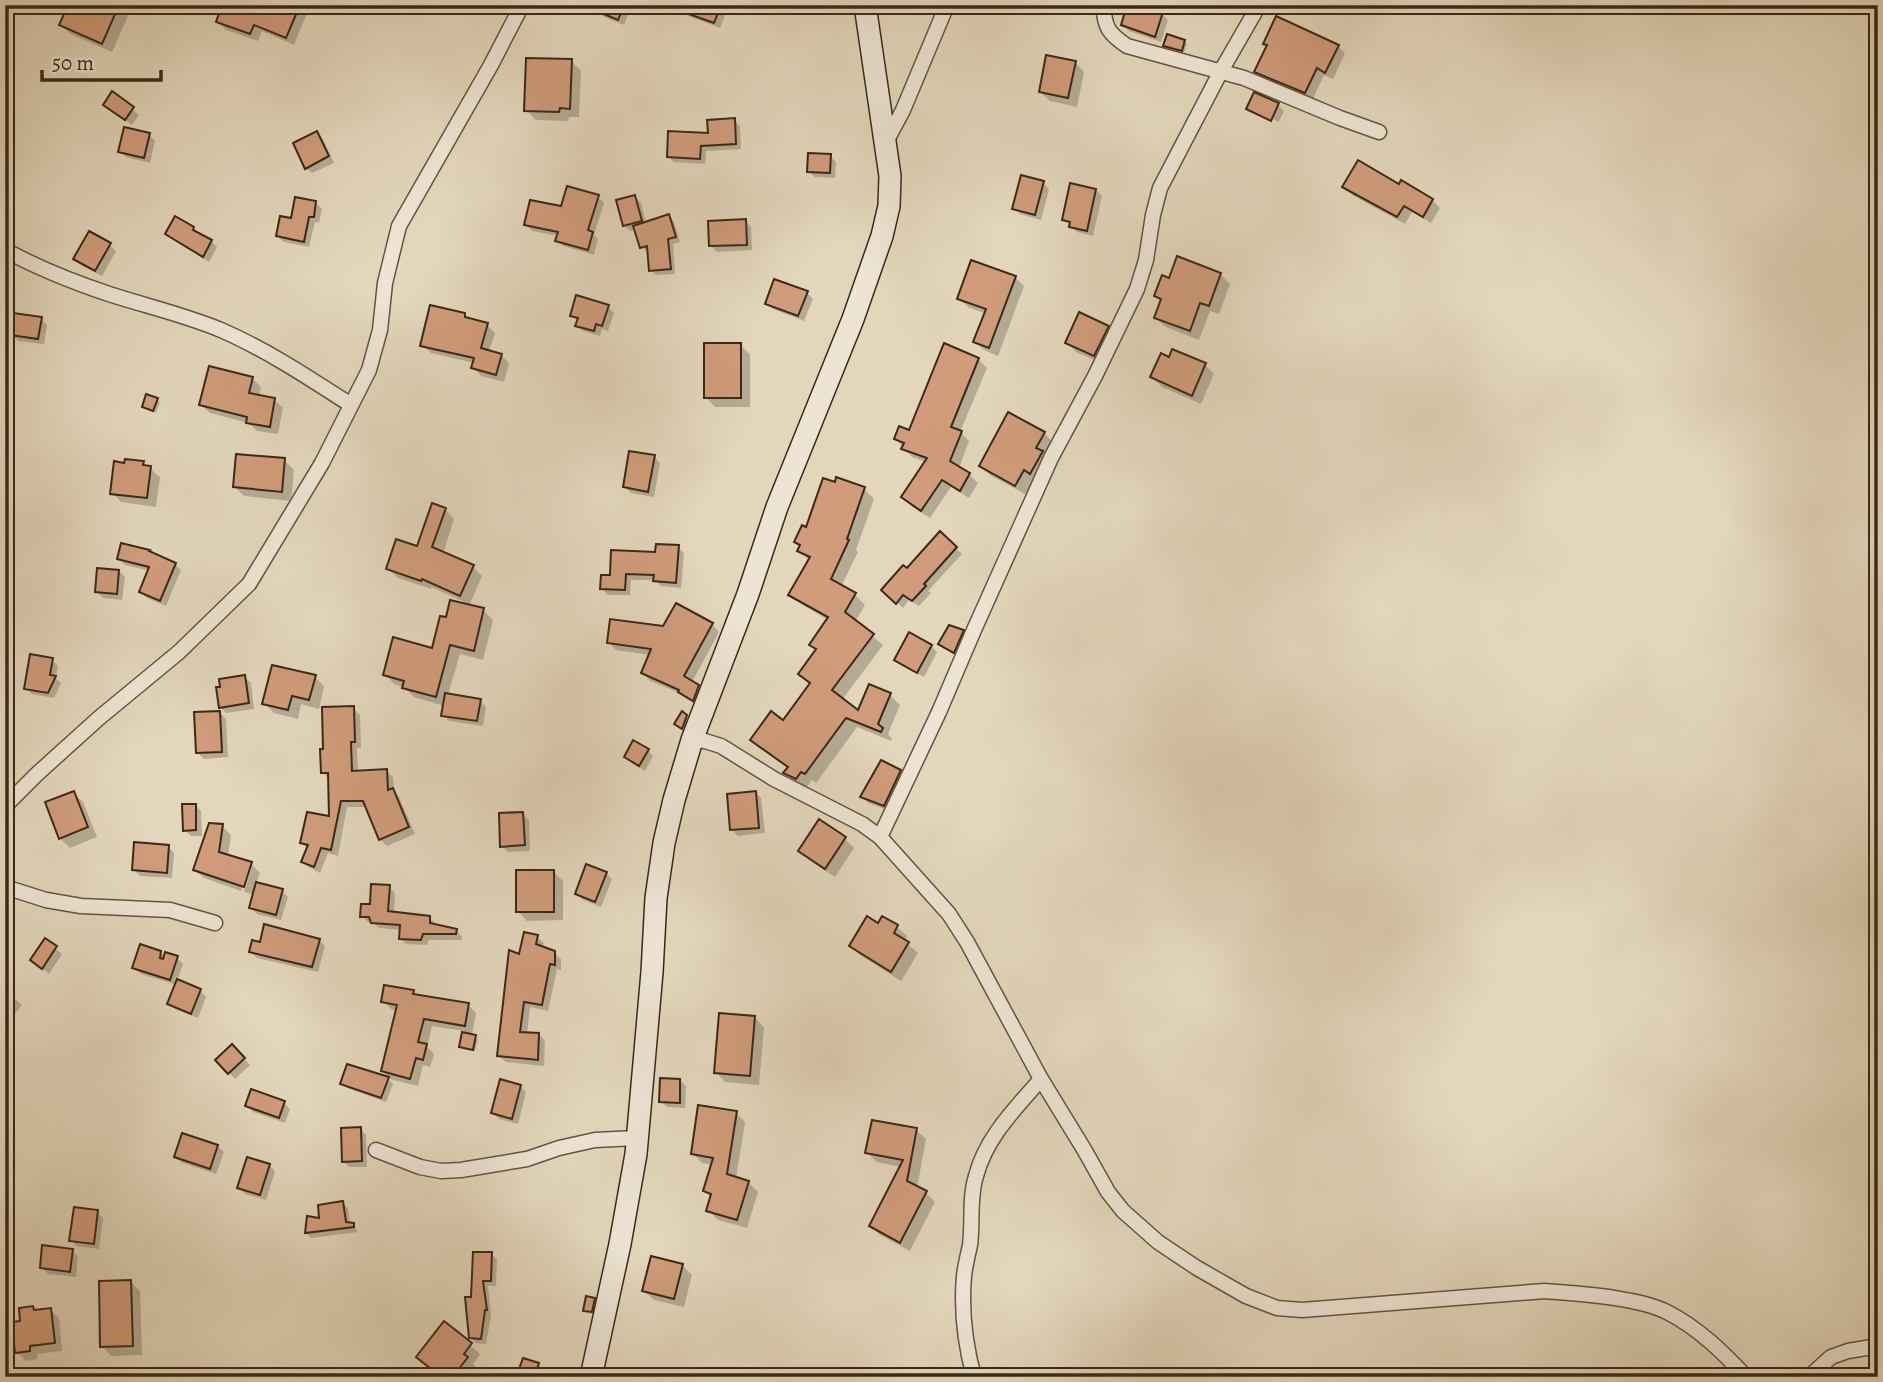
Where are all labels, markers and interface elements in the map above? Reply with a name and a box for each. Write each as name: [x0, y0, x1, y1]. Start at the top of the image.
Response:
scale bar: [42, 38, 161, 82]
text: 50 m: [52, 49, 94, 77]

